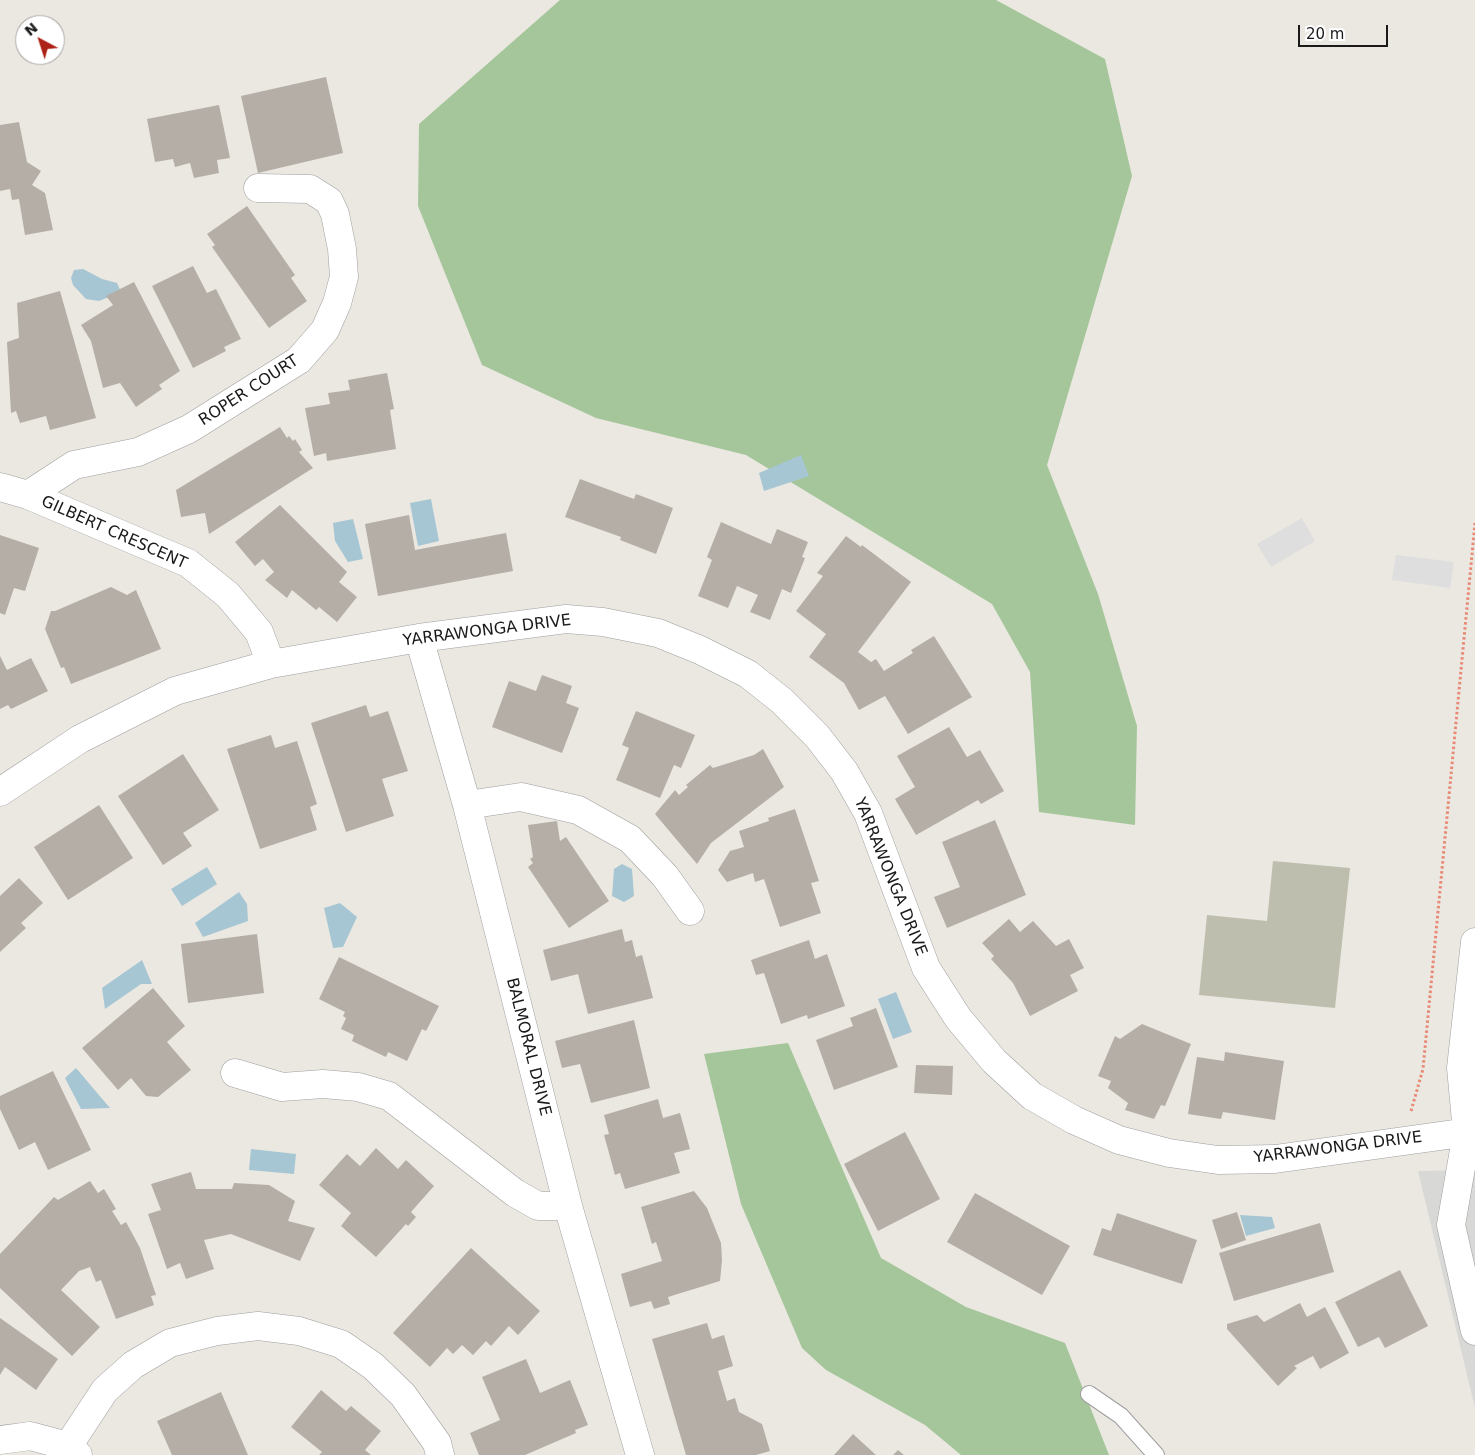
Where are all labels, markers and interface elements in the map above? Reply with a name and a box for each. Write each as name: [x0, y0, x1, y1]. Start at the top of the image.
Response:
north arrow: [15, 15, 65, 65]
scale bar: [1300, 15, 1390, 47]
text: N: [21, 19, 41, 39]
text: 20 m: [1306, 25, 1344, 43]
street label: ROPER COURT: [196, 352, 302, 430]
street label: GILBERT CRESCENT: [38, 492, 190, 574]
street label: YARRAWONGA DRIVE: [402, 611, 572, 651]
street label: YARRAWONGA DRIVE: [849, 795, 931, 959]
street label: BALMORAL DRIVE: [502, 976, 554, 1118]
street label: YARRAWONGA DRIVE: [1253, 1128, 1423, 1168]

